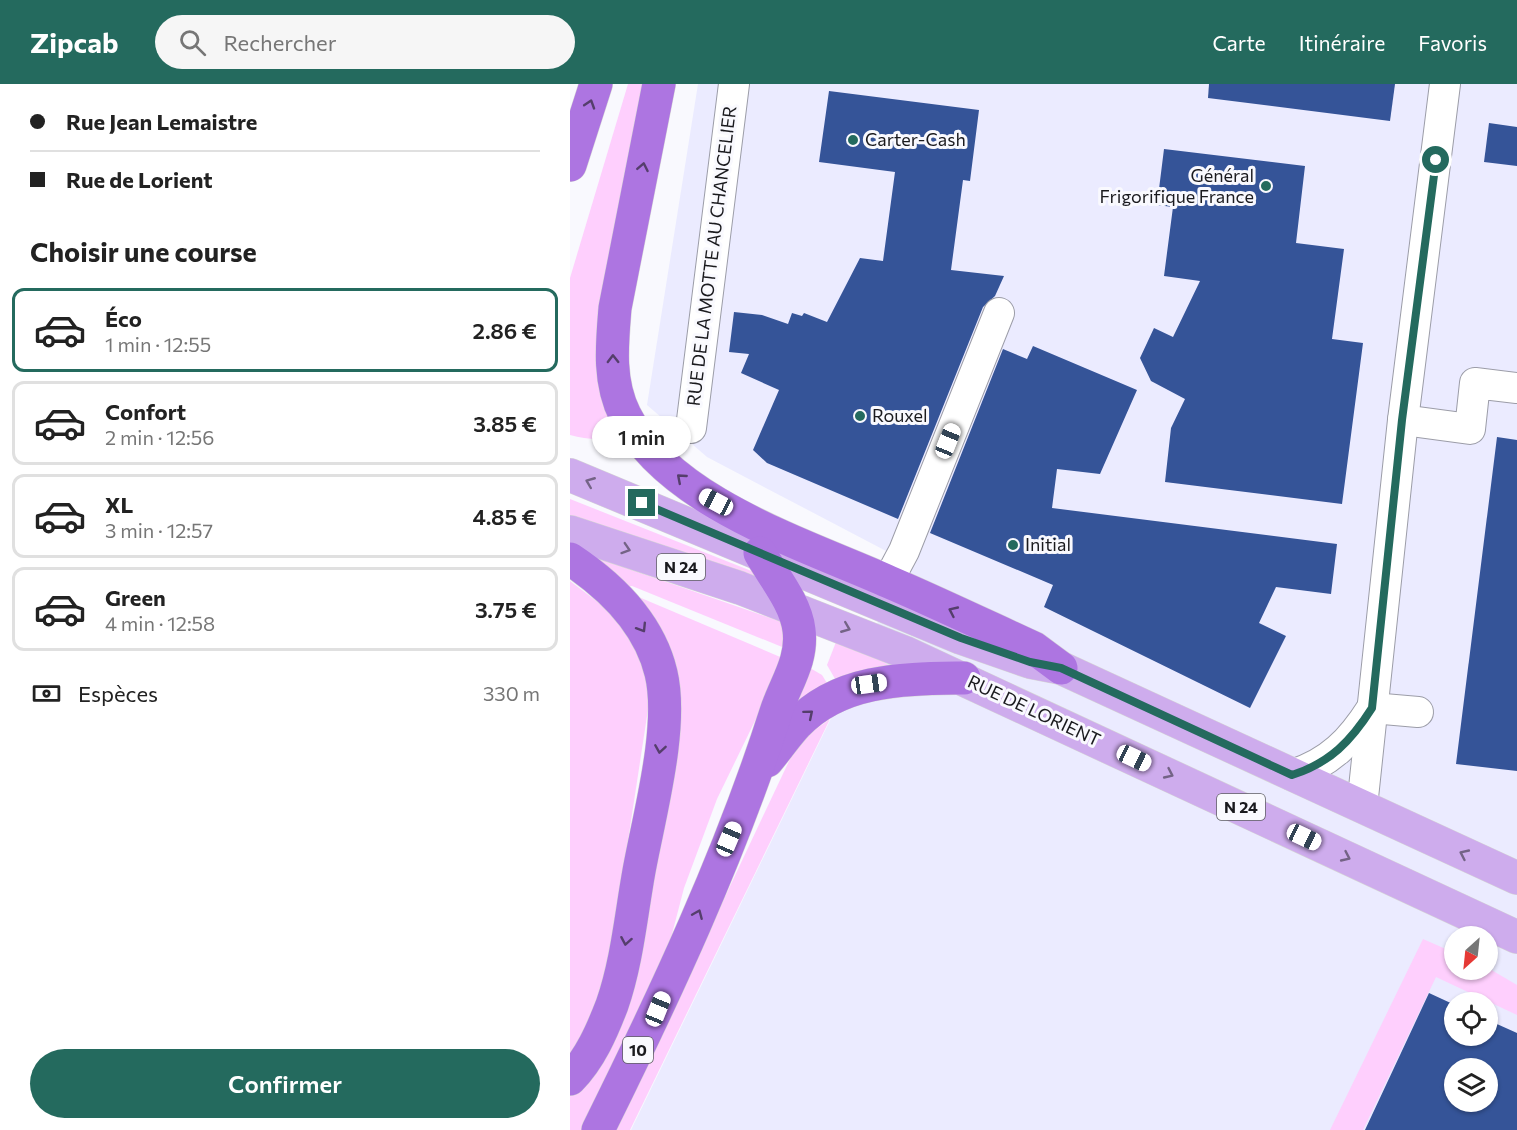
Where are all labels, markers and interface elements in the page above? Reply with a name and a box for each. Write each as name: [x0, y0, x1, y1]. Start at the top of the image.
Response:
search box: [155, 15, 575, 69]
text: Zipcab: [30, 25, 119, 59]
icon: search: [176, 26, 209, 59]
text: Rechercher: [224, 29, 337, 56]
text: Carte: [1212, 30, 1266, 55]
text: Itinéraire: [1299, 30, 1385, 55]
text: Favoris: [1418, 30, 1487, 55]
one-way arrow: [582, 99, 595, 110]
street label: RUE DE LA MOTTE AU CHANCELIER: [682, 105, 740, 407]
text: Rue Jean Lemaistre: [66, 108, 257, 135]
place label: Carter-Cash: [865, 128, 966, 150]
marker: Carter-Cash: [846, 133, 860, 147]
route start: [1422, 146, 1449, 173]
one-way arrow: [636, 162, 649, 172]
place label: Général Frigorifique France: [1100, 164, 1254, 207]
text: Rue de Lorient: [66, 166, 213, 193]
marker: Général Frigorifique France: [1259, 179, 1273, 193]
text: Choisir une course: [30, 235, 257, 268]
icon: car: [33, 303, 87, 357]
text: Éco: [105, 305, 142, 332]
text: 2.86 €: [473, 317, 537, 344]
text: 1 min · 12:55: [105, 332, 211, 356]
one-way arrow: [606, 355, 619, 364]
icon: car: [33, 396, 87, 450]
text: Confort: [105, 398, 186, 425]
place label: Rouxel: [872, 404, 928, 426]
marker: Rouxel: [853, 409, 867, 423]
text: 3.85 €: [473, 410, 537, 437]
callout: 1 min: [592, 416, 692, 458]
car: [933, 421, 963, 461]
text: 2 min · 12:56: [105, 425, 214, 449]
text: 1 min: [618, 425, 665, 449]
one-way arrow: [677, 475, 688, 486]
one-way arrow: [585, 477, 596, 490]
car: [696, 486, 736, 518]
icon: car: [33, 489, 87, 543]
route end: [628, 489, 655, 516]
text: XL: [105, 491, 133, 518]
text: 4.85 €: [472, 503, 537, 530]
text: 3 min · 12:57: [105, 518, 213, 542]
place label: Initial: [1025, 533, 1071, 555]
marker: Initial: [1006, 538, 1020, 552]
one-way arrow: [620, 542, 631, 554]
road number: N 24: [657, 554, 705, 580]
icon: car: [33, 582, 87, 636]
text: Green: [105, 584, 166, 611]
text: 3.75 €: [475, 596, 537, 623]
one-way arrow: [949, 607, 960, 619]
text: 4 min · 12:58: [105, 611, 215, 635]
one-way arrow: [840, 621, 850, 634]
one-way arrow: [634, 622, 646, 632]
street label: RUE DE LORIENT: [965, 670, 1104, 750]
car: [850, 673, 888, 695]
icon: cash: [30, 677, 63, 710]
text: Espèces: [78, 680, 158, 707]
text: 330 m: [483, 681, 540, 705]
one-way arrow: [802, 710, 813, 721]
car: [1114, 742, 1154, 774]
one-way arrow: [655, 745, 667, 754]
one-way arrow: [1163, 766, 1174, 778]
road number: N 24: [1217, 794, 1265, 820]
car: [714, 819, 744, 859]
car: [1284, 821, 1324, 853]
one-way arrow: [1339, 849, 1350, 861]
one-way arrow: [1459, 849, 1470, 861]
one-way arrow: [690, 910, 702, 921]
north arrow: [1444, 926, 1498, 980]
map controls: [1444, 926, 1498, 1112]
one-way arrow: [621, 937, 633, 946]
car: [643, 989, 673, 1029]
button: locate: [1444, 992, 1498, 1046]
road number: 10: [623, 1037, 653, 1063]
button: Confirmer: [30, 1049, 540, 1118]
button: layers: [1444, 1058, 1498, 1112]

